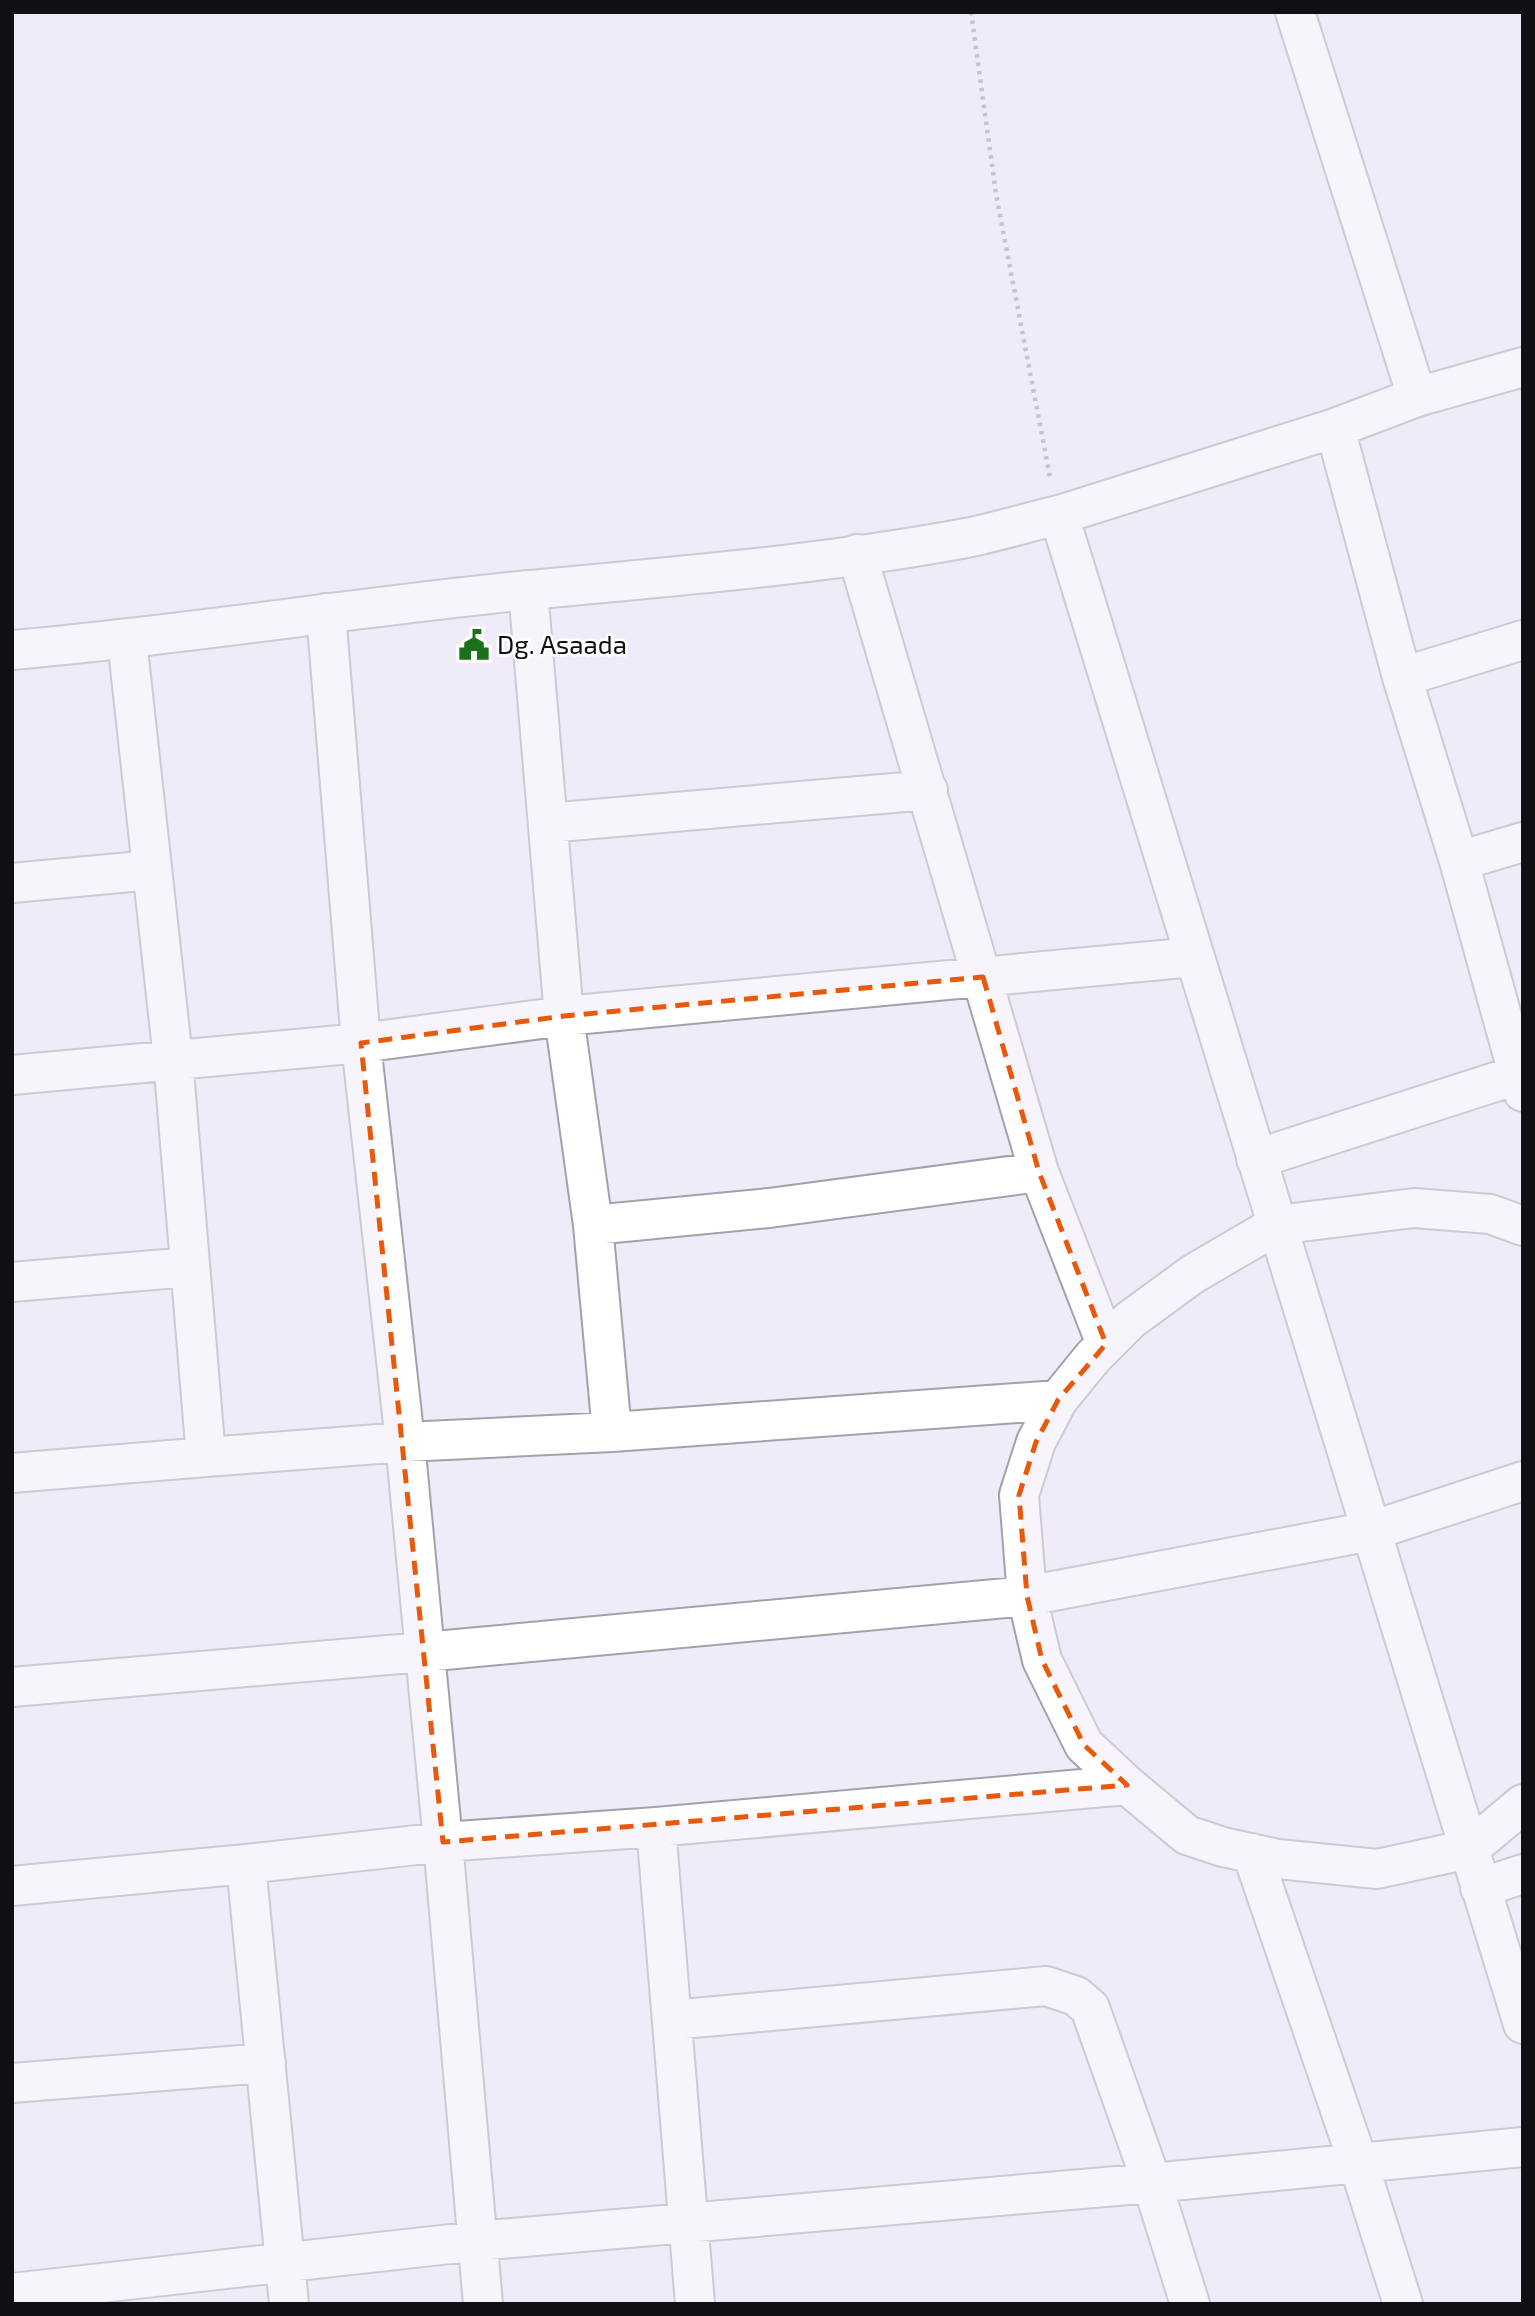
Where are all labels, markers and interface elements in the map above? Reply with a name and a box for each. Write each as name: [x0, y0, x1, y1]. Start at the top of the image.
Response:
public building icon: Dg. Asaada: [457, 628, 491, 662]
place label: Dg. Asaada: [497, 628, 627, 659]

